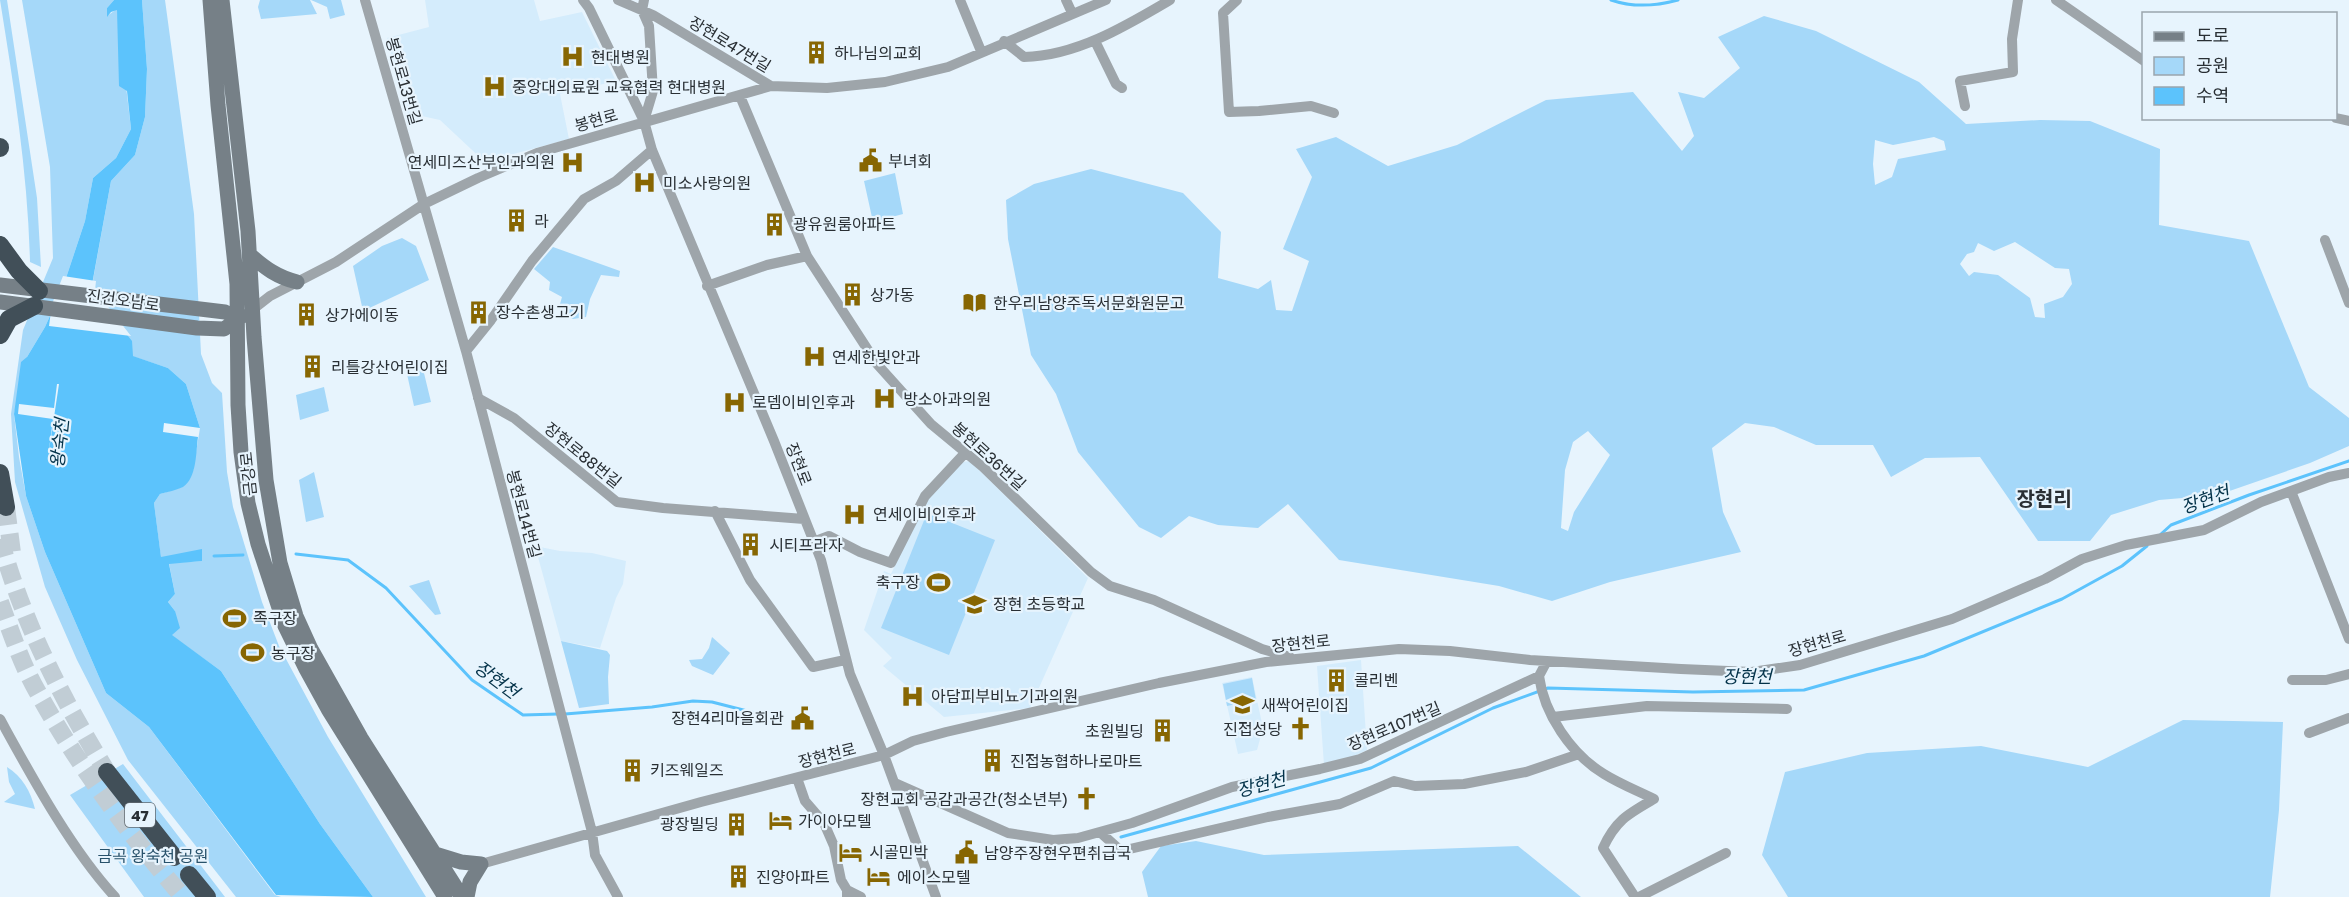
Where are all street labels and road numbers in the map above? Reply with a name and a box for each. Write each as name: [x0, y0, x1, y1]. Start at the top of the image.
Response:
street label: 장현로47번길: [685, 12, 775, 76]
street label: 봉현로13번길: [382, 35, 426, 127]
street label: 봉현로: [572, 104, 620, 136]
street label: 진건오남로: [85, 285, 161, 315]
street label: 장현로88번길: [541, 418, 625, 492]
street label: 봉현로36번길: [948, 418, 1030, 494]
street label: 장현로: [782, 440, 816, 488]
street label: 금강로: [236, 451, 260, 497]
street label: 봉현로14번길: [503, 467, 545, 561]
street label: 장현천로: [1786, 625, 1848, 661]
street label: 장현천로: [1271, 630, 1332, 656]
street label: 장현로107번길: [1344, 697, 1444, 755]
street label: 장현천로: [796, 738, 858, 772]
road number: 47: [125, 803, 155, 827]

